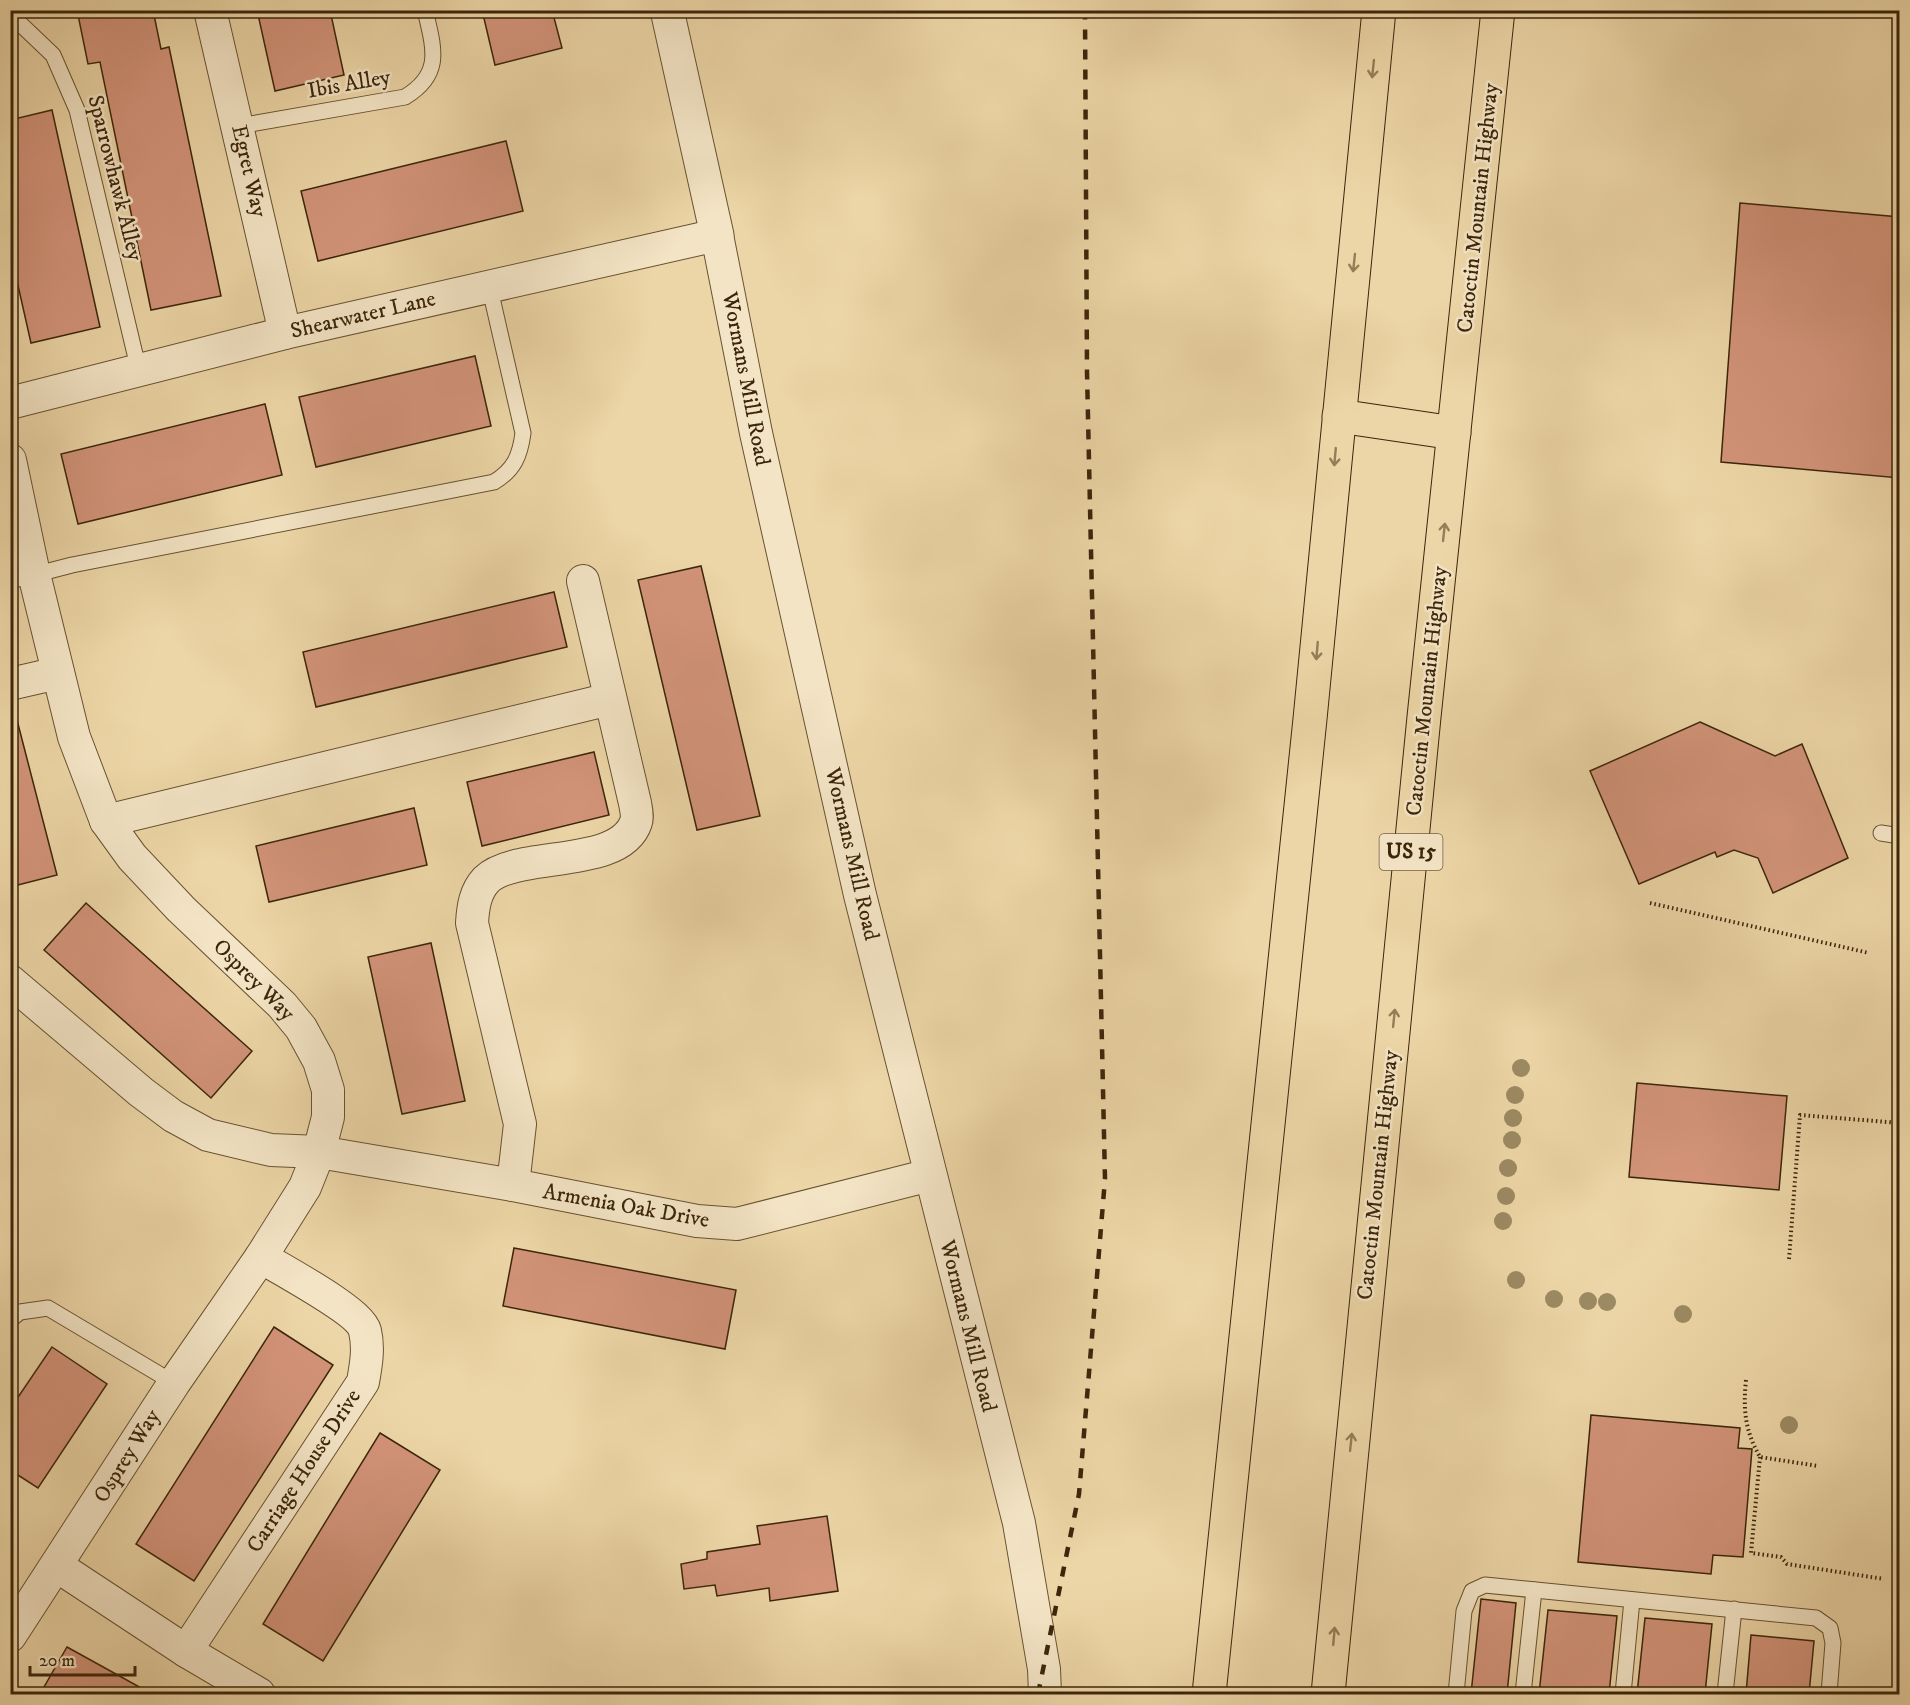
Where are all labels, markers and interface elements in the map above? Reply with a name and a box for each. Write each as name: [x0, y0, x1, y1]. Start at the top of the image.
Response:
one-way arrow: [1367, 58, 1378, 78]
street label: Ibis Alley: [305, 63, 393, 105]
street label: Catoctin Mountain Highway: [1451, 81, 1505, 334]
street label: Sparrowhawk Alley: [81, 92, 149, 264]
street label: Egret Way: [225, 122, 273, 220]
one-way arrow: [1348, 252, 1359, 272]
street label: Shearwater Lane: [288, 285, 438, 345]
street label: Wormans Mill Road: [716, 289, 776, 468]
one-way arrow: [1329, 446, 1340, 466]
one-way arrow: [1439, 522, 1450, 542]
street label: Catoctin Mountain Highway: [1400, 564, 1454, 817]
one-way arrow: [1311, 640, 1322, 660]
street label: Wormans Mill Road: [819, 764, 885, 943]
road number: US 15: [1380, 834, 1442, 870]
street label: Osprey Way: [207, 933, 301, 1027]
one-way arrow: [1389, 1009, 1400, 1029]
street label: Catoctin Mountain Highway: [1351, 1048, 1405, 1301]
street label: Armenia Oak Drive: [541, 1178, 711, 1234]
street label: Wormans Mill Road: [933, 1236, 1002, 1415]
street label: Carriage House Drive: [241, 1384, 367, 1558]
street label: Osprey Way: [88, 1404, 167, 1508]
one-way arrow: [1346, 1433, 1357, 1452]
one-way arrow: [1329, 1627, 1340, 1647]
scale bar: [30, 1639, 135, 1677]
text: 20 m: [39, 1650, 75, 1672]

